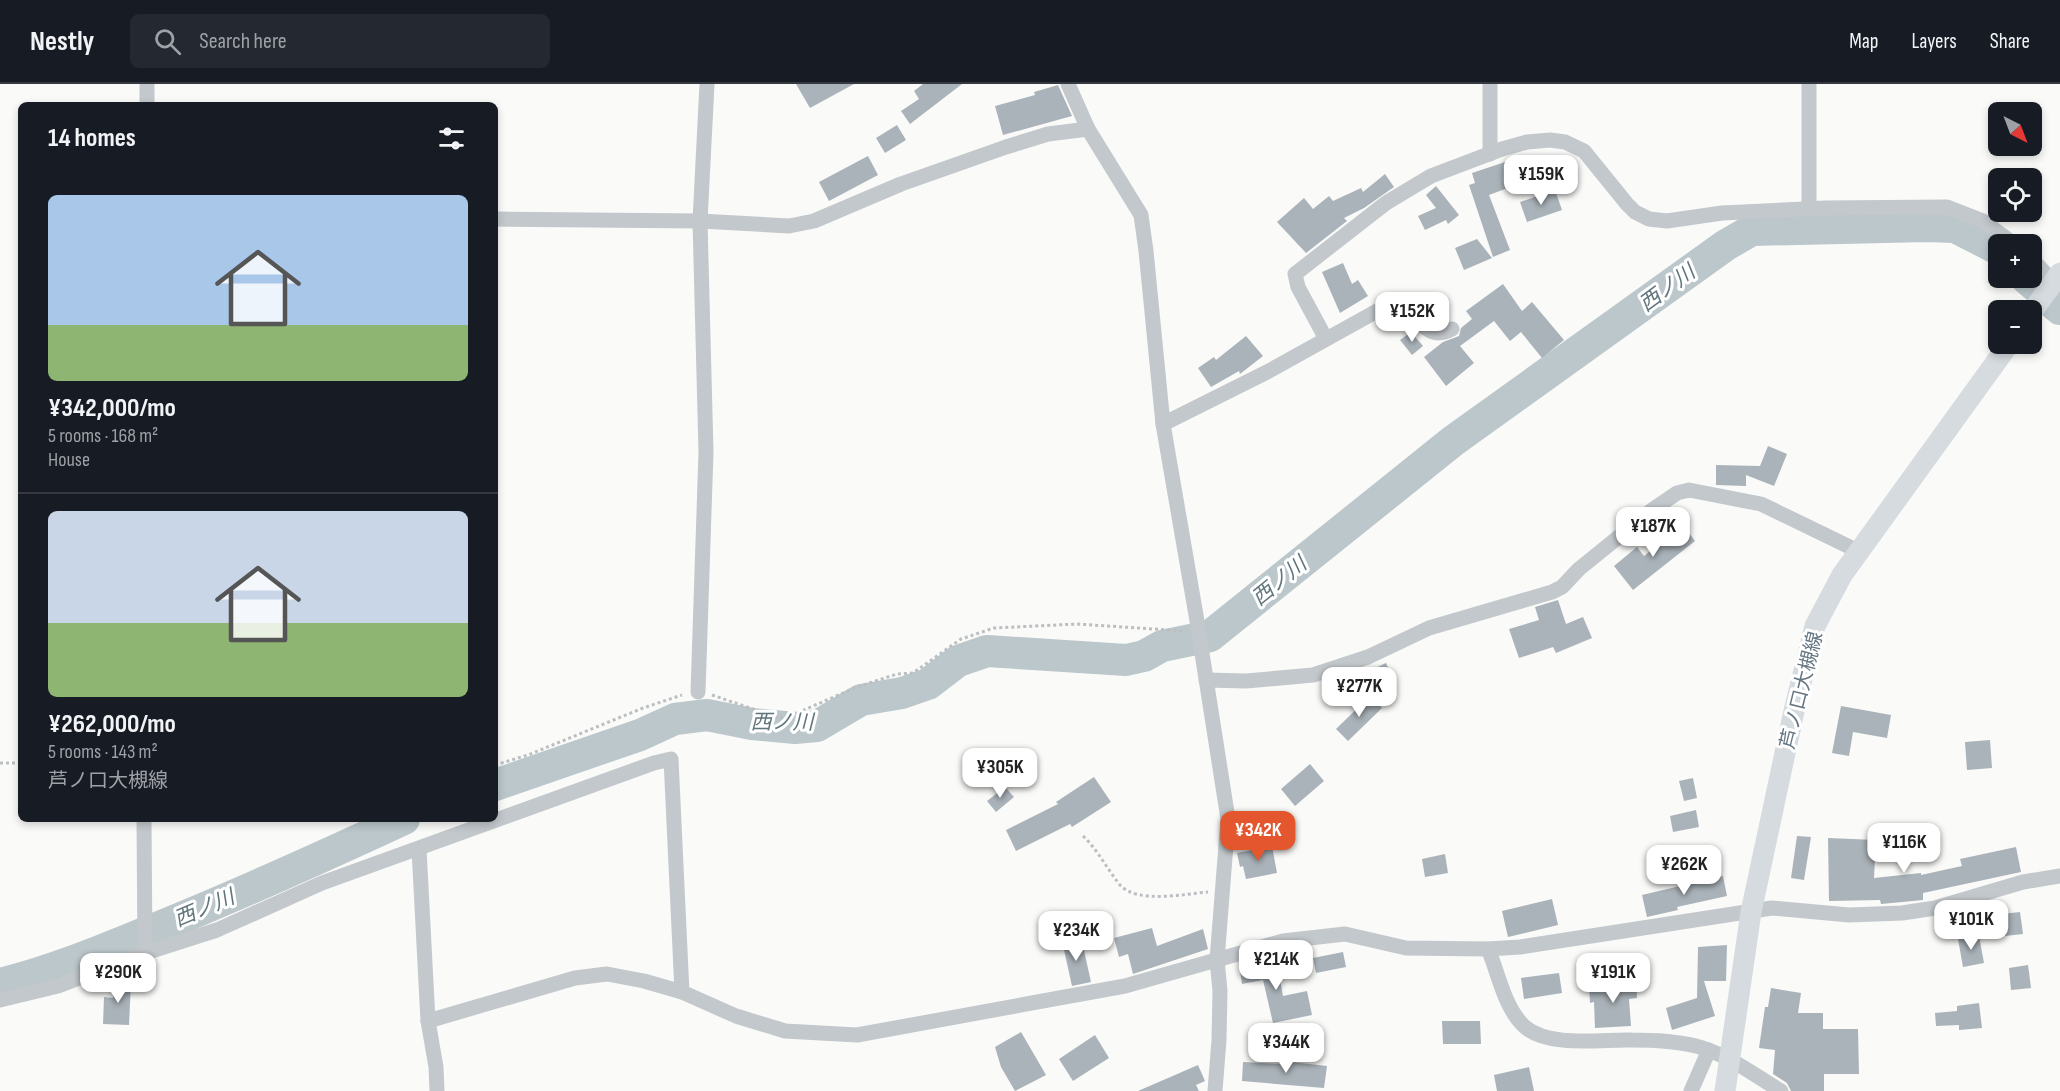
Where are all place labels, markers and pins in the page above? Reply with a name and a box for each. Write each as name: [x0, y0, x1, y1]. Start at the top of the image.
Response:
pin: ¥159K: [1499, 155, 1583, 206]
pin: ¥152K: [1370, 292, 1454, 343]
pin: ¥187K: [1611, 507, 1695, 558]
pin: ¥277K: [1317, 667, 1401, 718]
pin: ¥305K: [958, 748, 1042, 799]
pin: ¥342K: [1216, 811, 1300, 862]
pin: ¥116K: [1862, 823, 1946, 874]
pin: ¥262K: [1642, 845, 1726, 896]
pin: ¥101K: [1929, 900, 2013, 951]
pin: ¥234K: [1034, 911, 1118, 962]
pin: ¥214K: [1234, 940, 1318, 991]
pin: ¥290K: [76, 953, 160, 1004]
pin: ¥191K: [1571, 953, 1655, 1004]
pin: ¥344K: [1244, 1023, 1328, 1074]

